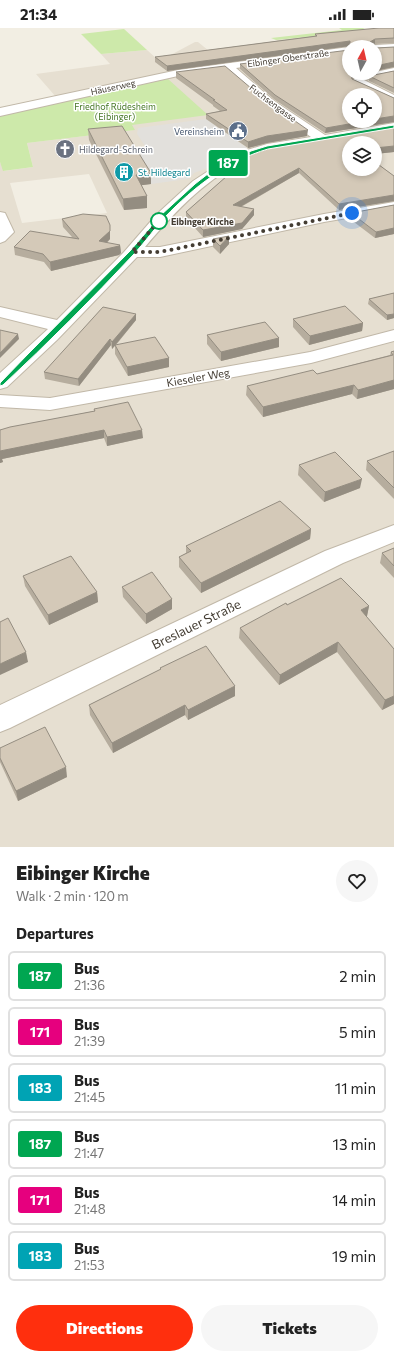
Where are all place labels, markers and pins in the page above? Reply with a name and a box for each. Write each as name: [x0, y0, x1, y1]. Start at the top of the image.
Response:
public building icon: Vereinsheim: [227, 120, 249, 142]
place label: Vereinsheim: [174, 126, 224, 137]
church icon: Hildegard-Schrein: [54, 138, 76, 160]
place label: Hildegard-Schrein: [79, 144, 153, 155]
building icon: St. Hildegard: [113, 161, 135, 183]
place label: St. Hildegard: [138, 167, 190, 178]
marker: Eibinger Kirche: [150, 212, 168, 230]
place label: Eibinger Kirche: [171, 216, 234, 227]

